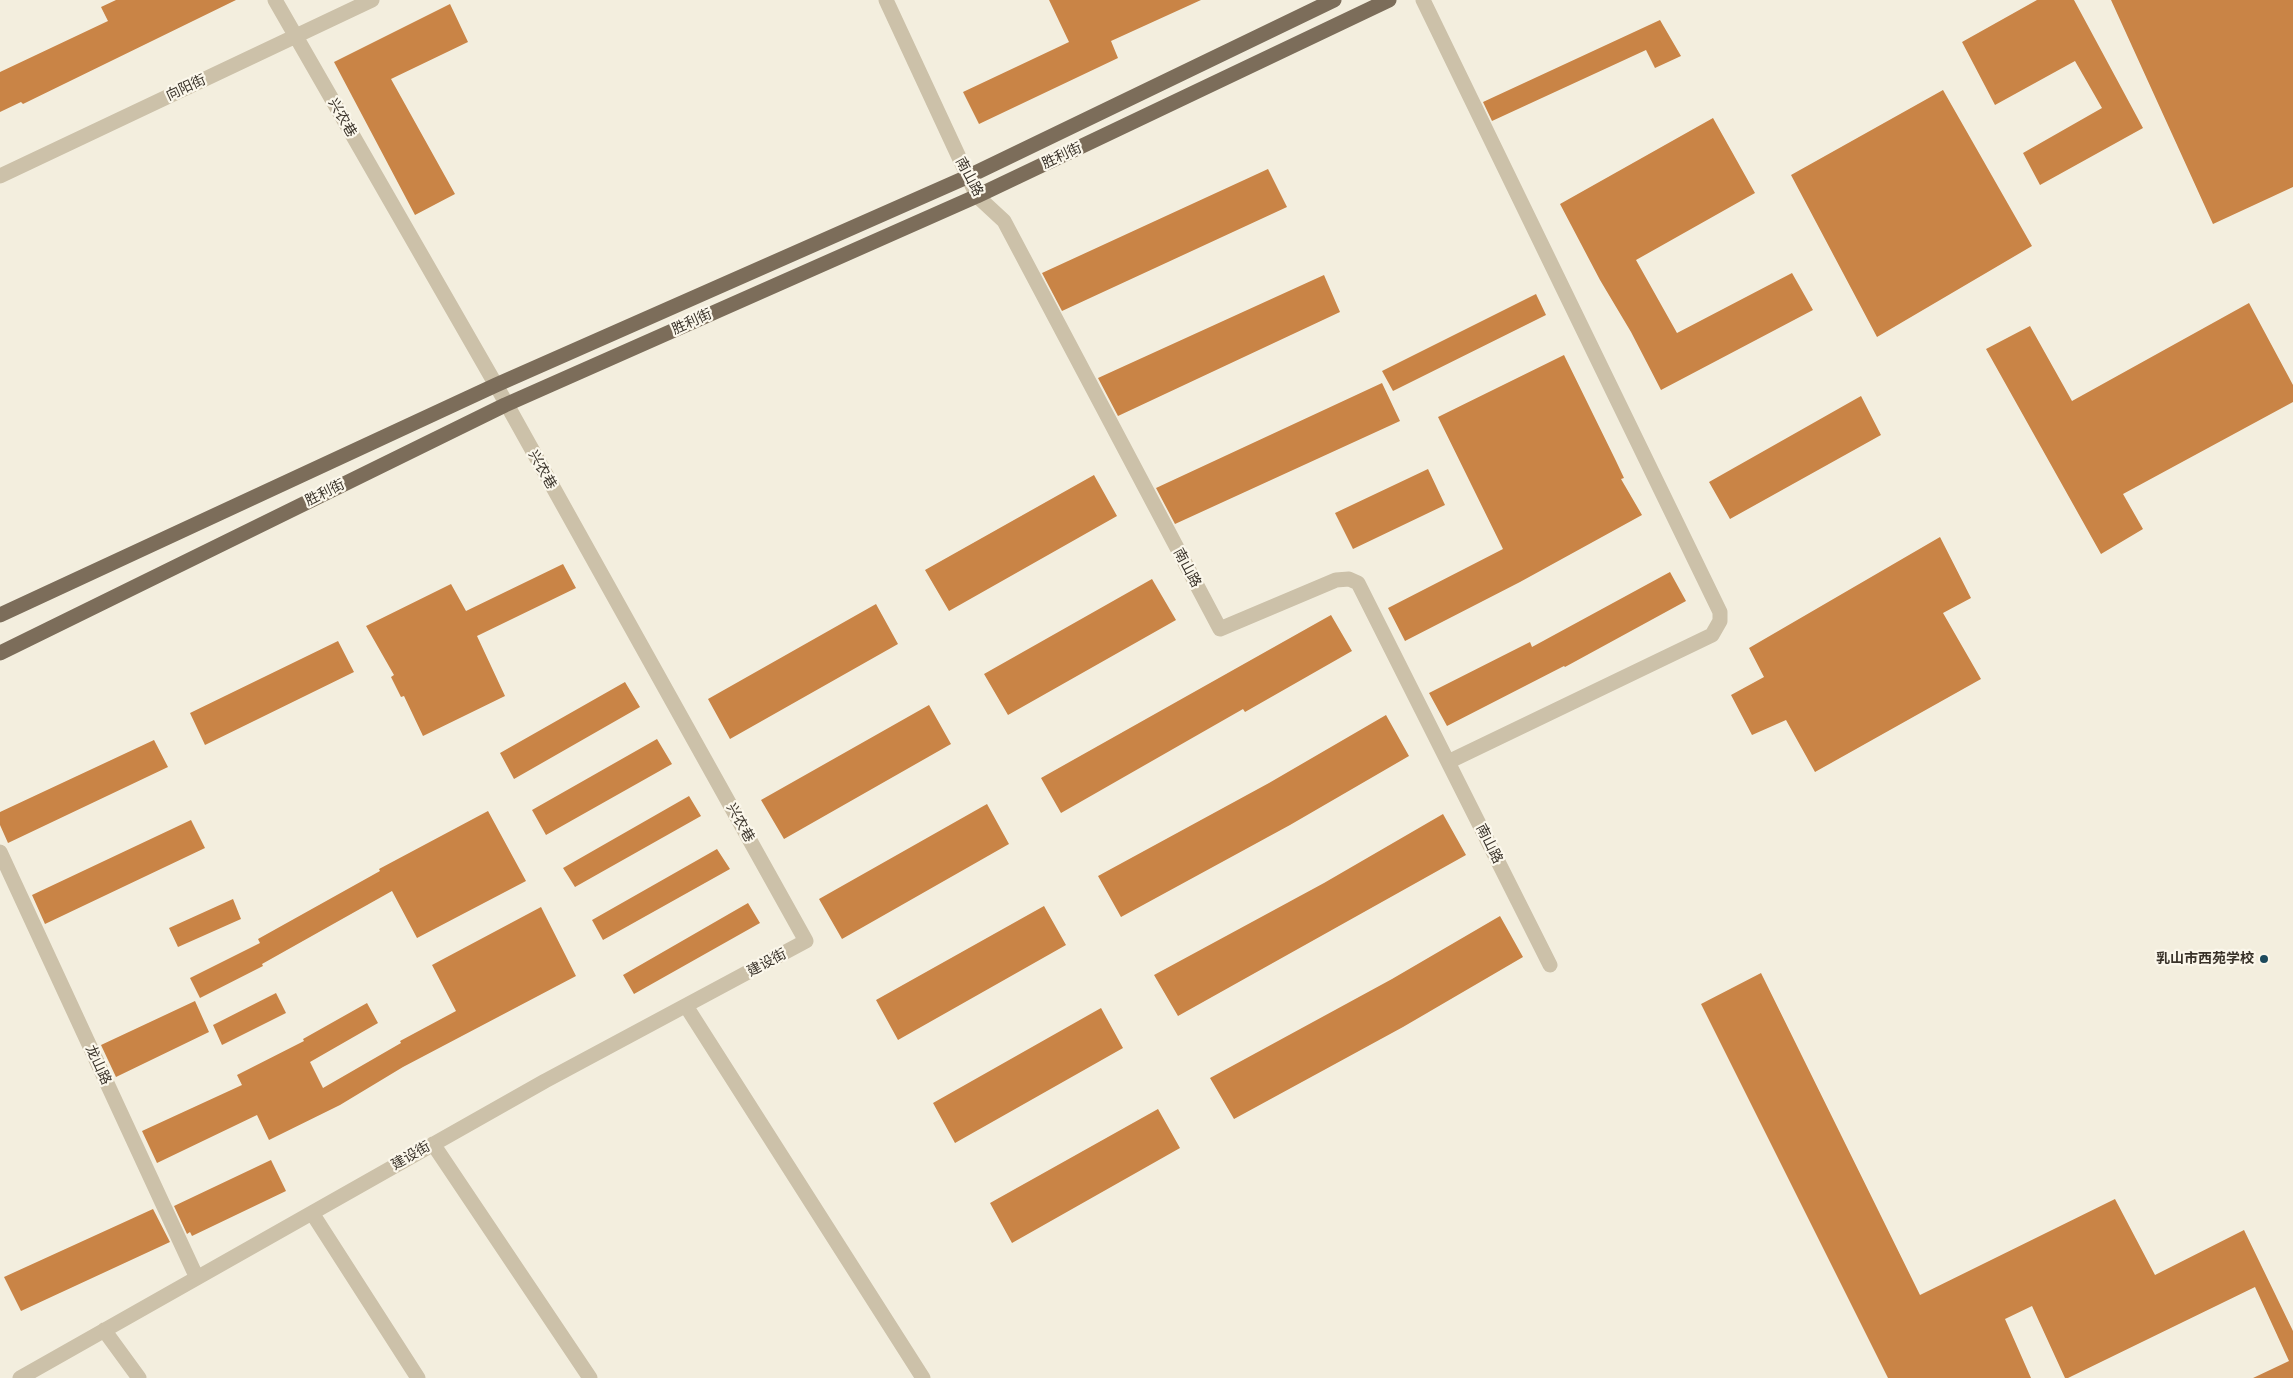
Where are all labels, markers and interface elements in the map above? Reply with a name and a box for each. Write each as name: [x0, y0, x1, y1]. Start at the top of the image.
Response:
street label: 向阳街: [163, 72, 209, 104]
street label: 兴农巷: [324, 96, 360, 140]
street label: 胜利街: [1039, 140, 1085, 172]
street label: 南山路: [952, 155, 986, 199]
street label: 胜利街: [669, 306, 715, 338]
street label: 兴农巷: [524, 448, 560, 492]
street label: 胜利街: [302, 476, 348, 510]
street label: 南山路: [1170, 546, 1204, 590]
street label: 兴农巷: [722, 801, 758, 845]
street label: 南山路: [1472, 821, 1506, 867]
street label: 建设街: [745, 946, 789, 980]
place label: 乳山市西苑学校: [2156, 951, 2254, 967]
marker: 乳山市西苑学校: [2258, 953, 2270, 965]
street label: 龙山路: [82, 1042, 114, 1088]
street label: 建设街: [389, 1138, 433, 1174]

